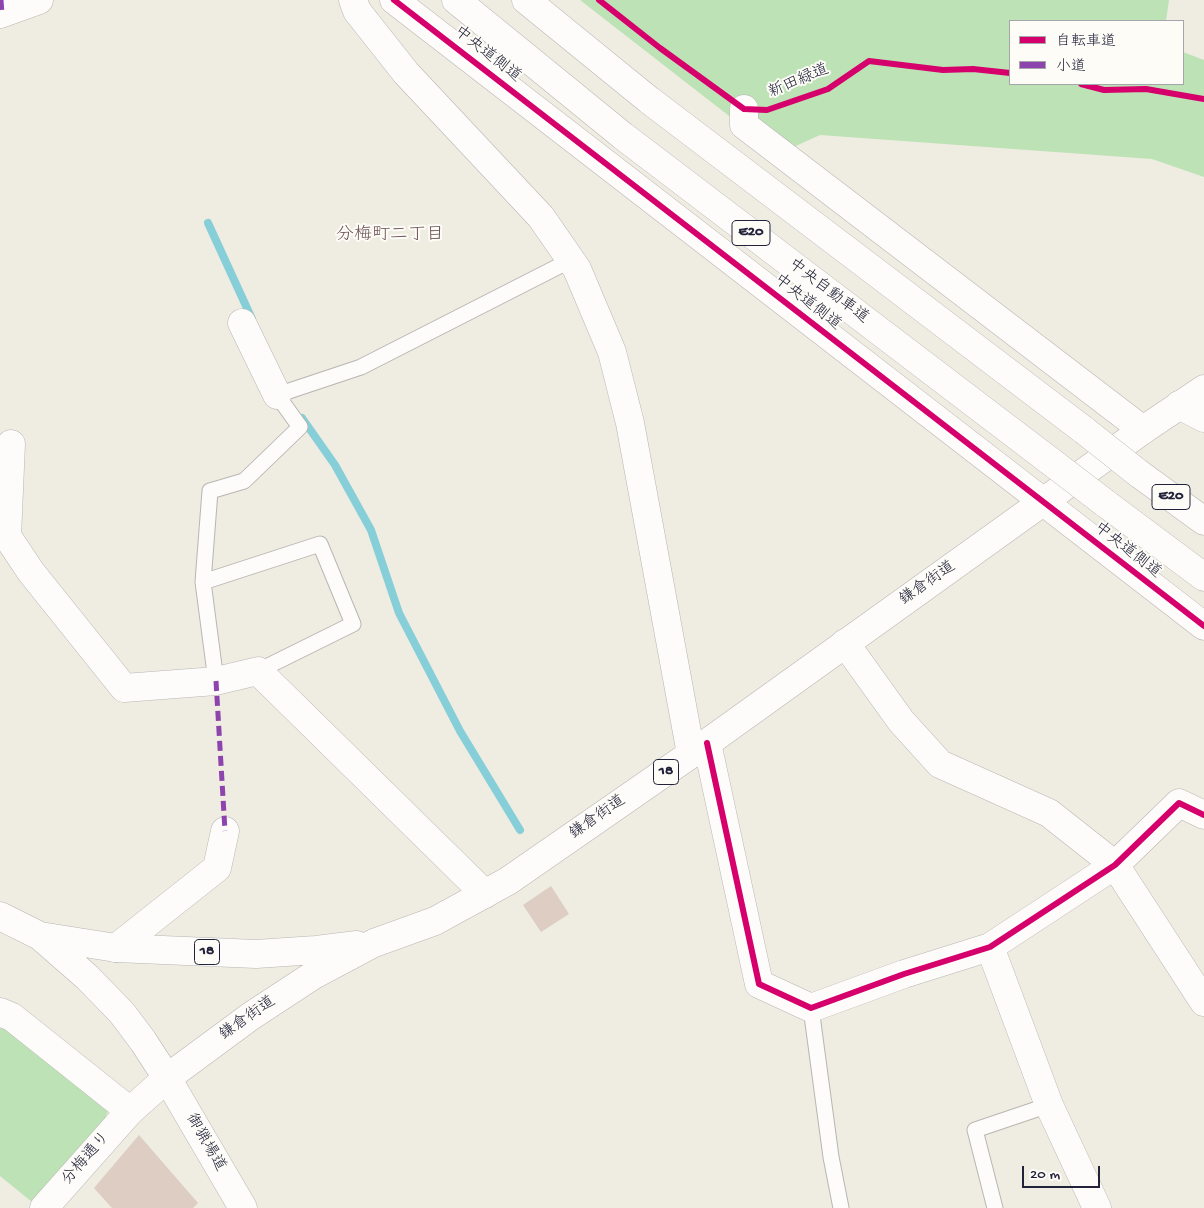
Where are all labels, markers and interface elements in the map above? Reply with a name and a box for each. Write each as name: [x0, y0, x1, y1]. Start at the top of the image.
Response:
legend: [1009, 20, 1184, 85]
street label: 中央道側道: [450, 23, 524, 87]
text: 自転車道: [1056, 33, 1116, 51]
text: 小道: [1056, 58, 1086, 76]
street label: 新田緑道: [766, 61, 832, 103]
road number: E20: [732, 220, 770, 246]
district label: 分梅町二丁目: [336, 225, 444, 247]
street label: 中央自動車道: [784, 255, 872, 329]
street label: 中央道側道: [770, 271, 844, 335]
road number: E20: [1152, 484, 1190, 510]
street label: 中央道側道: [1090, 519, 1164, 583]
street label: 鎌倉街道: [896, 558, 960, 610]
road number: 18: [654, 760, 678, 784]
street label: 鎌倉街道: [566, 792, 630, 844]
road number: 18: [194, 940, 220, 964]
street label: 鎌倉街道: [216, 993, 280, 1045]
street label: 御猟場道: [181, 1110, 229, 1176]
street label: 分梅通り: [59, 1129, 115, 1189]
scale bar: [1024, 1156, 1102, 1188]
text: 20 m: [1030, 1166, 1060, 1184]

